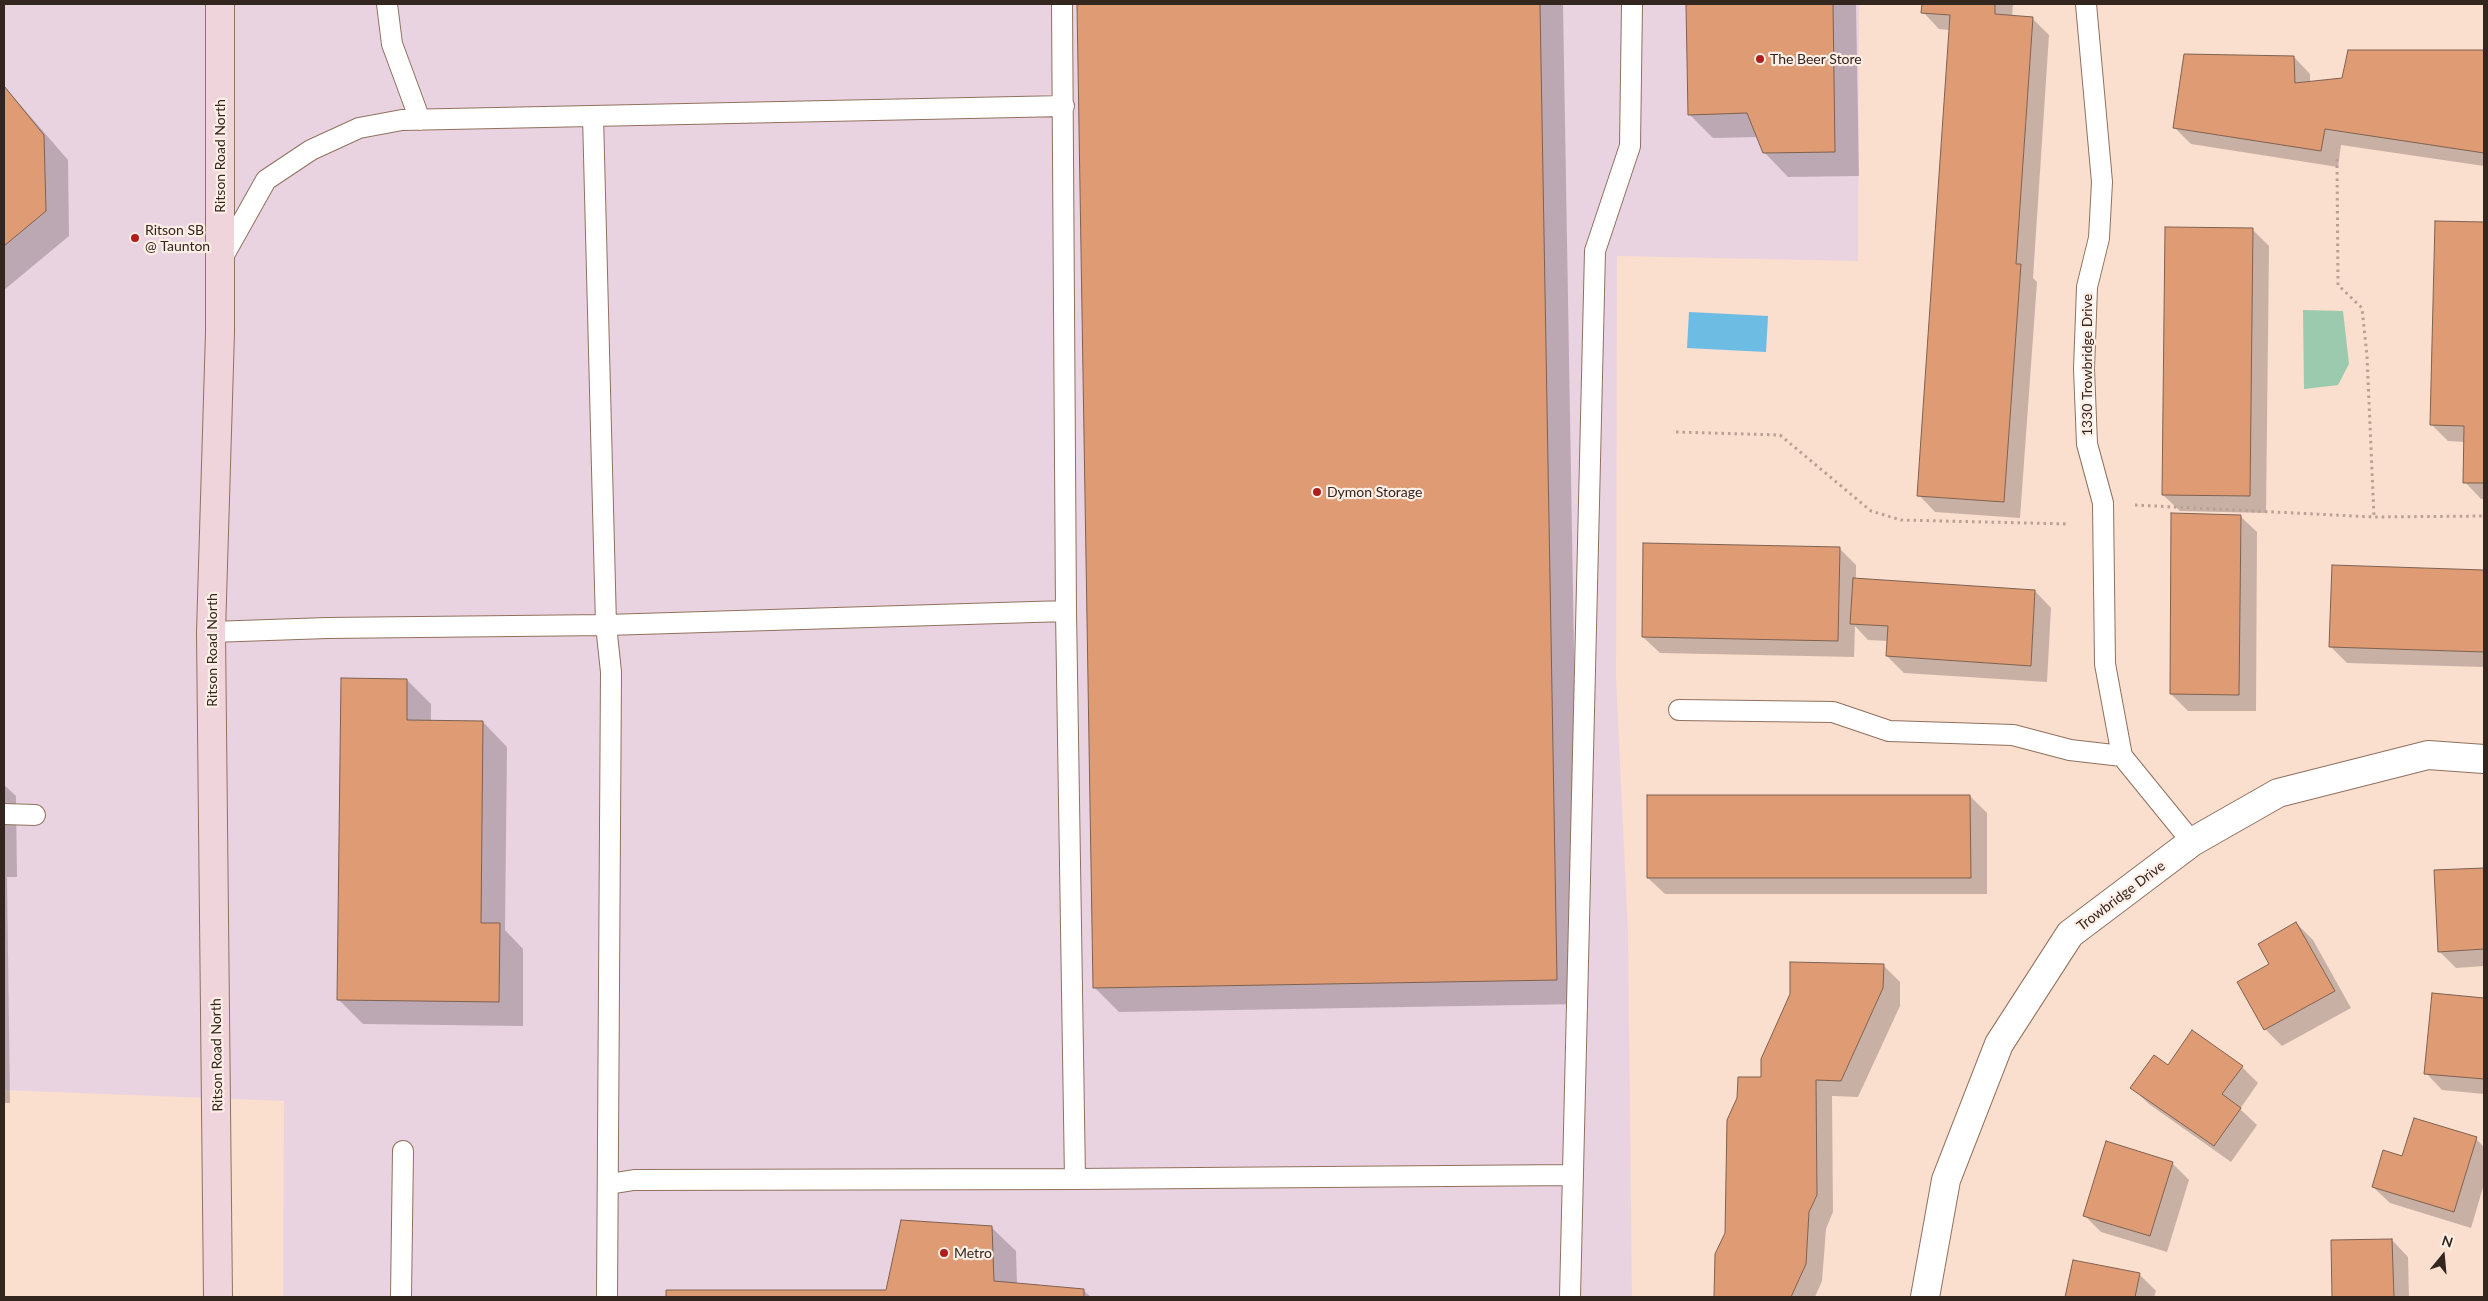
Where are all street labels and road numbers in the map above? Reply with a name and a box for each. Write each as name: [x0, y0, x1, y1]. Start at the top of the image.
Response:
street label: Ritson Road North: [212, 99, 228, 213]
street label: 1330 Trowbridge Drive: [2079, 294, 2095, 436]
street label: Ritson Road North: [204, 593, 220, 707]
street label: Trowbridge Drive: [2074, 857, 2168, 935]
street label: Ritson Road North: [208, 998, 226, 1112]

